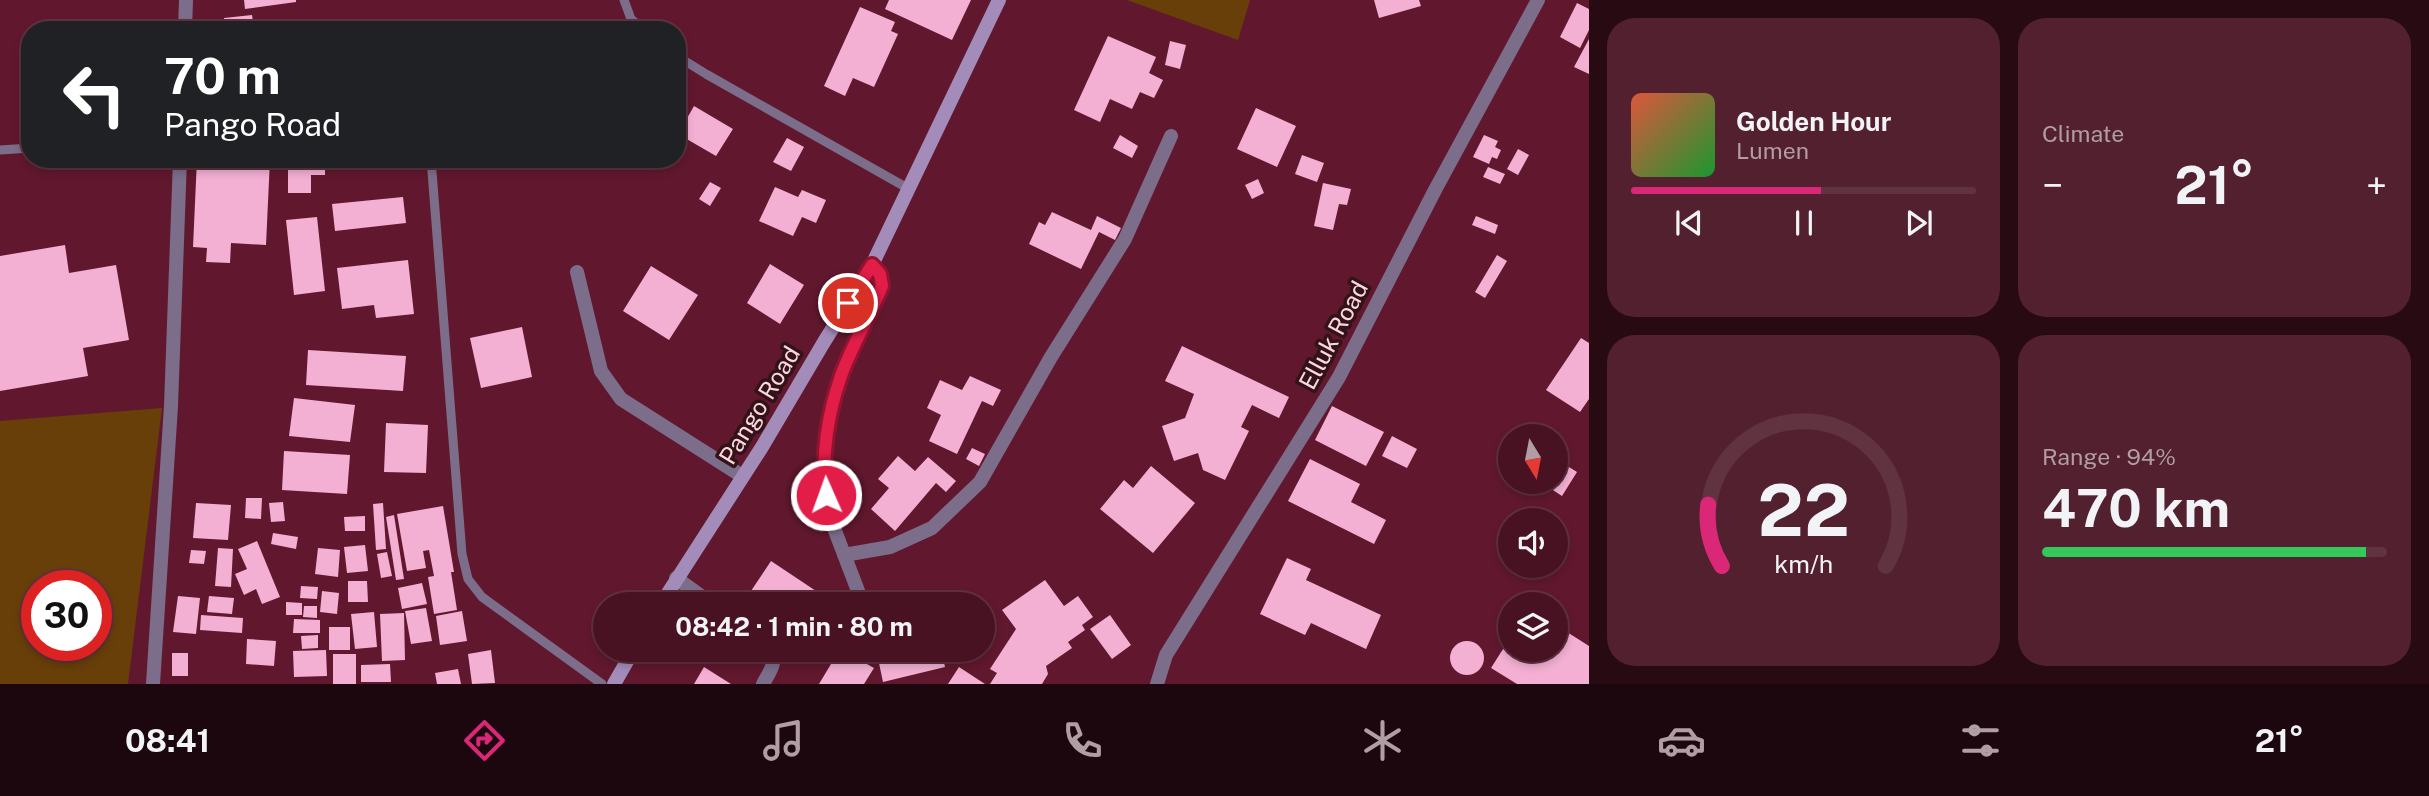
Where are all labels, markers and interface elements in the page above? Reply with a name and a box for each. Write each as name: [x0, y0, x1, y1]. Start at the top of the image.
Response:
text: 70 m: [164, 47, 281, 105]
icon: left: [49, 49, 140, 140]
text: Pango Road: [164, 106, 341, 143]
text: Golden Hour: [1736, 106, 1891, 137]
text: Climate: [2042, 120, 2124, 147]
text: Lumen: [1736, 137, 1809, 164]
text: 21°: [2175, 155, 2254, 216]
text: −: [2042, 163, 2063, 208]
text: +: [2366, 163, 2387, 208]
icon: previous: [1670, 204, 1708, 242]
icon: pause: [1785, 204, 1823, 242]
icon: next: [1900, 204, 1938, 242]
pin: [818, 273, 878, 333]
street label: Elluk Road: [1293, 276, 1373, 394]
icon: arrive: [829, 284, 867, 322]
street label: Pango Road: [713, 341, 805, 469]
north arrow: [1498, 424, 1568, 494]
map controls: [1498, 424, 1568, 662]
text: Range · 94%: [2042, 443, 2176, 470]
position arrow: [789, 458, 863, 532]
text: 22: [1757, 468, 1850, 553]
text: 470 km: [2042, 478, 2230, 539]
button: sound: [1498, 508, 1568, 578]
text: km/h: [1774, 549, 1833, 579]
speed limit sign: 30: [21, 570, 112, 661]
button: layers: [1498, 592, 1568, 662]
text: 08:42 · 1 min · 80 m: [675, 611, 913, 642]
icon: directions: [460, 716, 509, 765]
icon: music: [759, 716, 808, 765]
icon: phone: [1058, 716, 1107, 765]
icon: climate: [1358, 716, 1407, 765]
icon: car: [1657, 716, 1706, 765]
icon: filters: [1956, 716, 2005, 765]
text: 08:41: [125, 722, 210, 759]
text: 21°: [2255, 722, 2304, 759]

